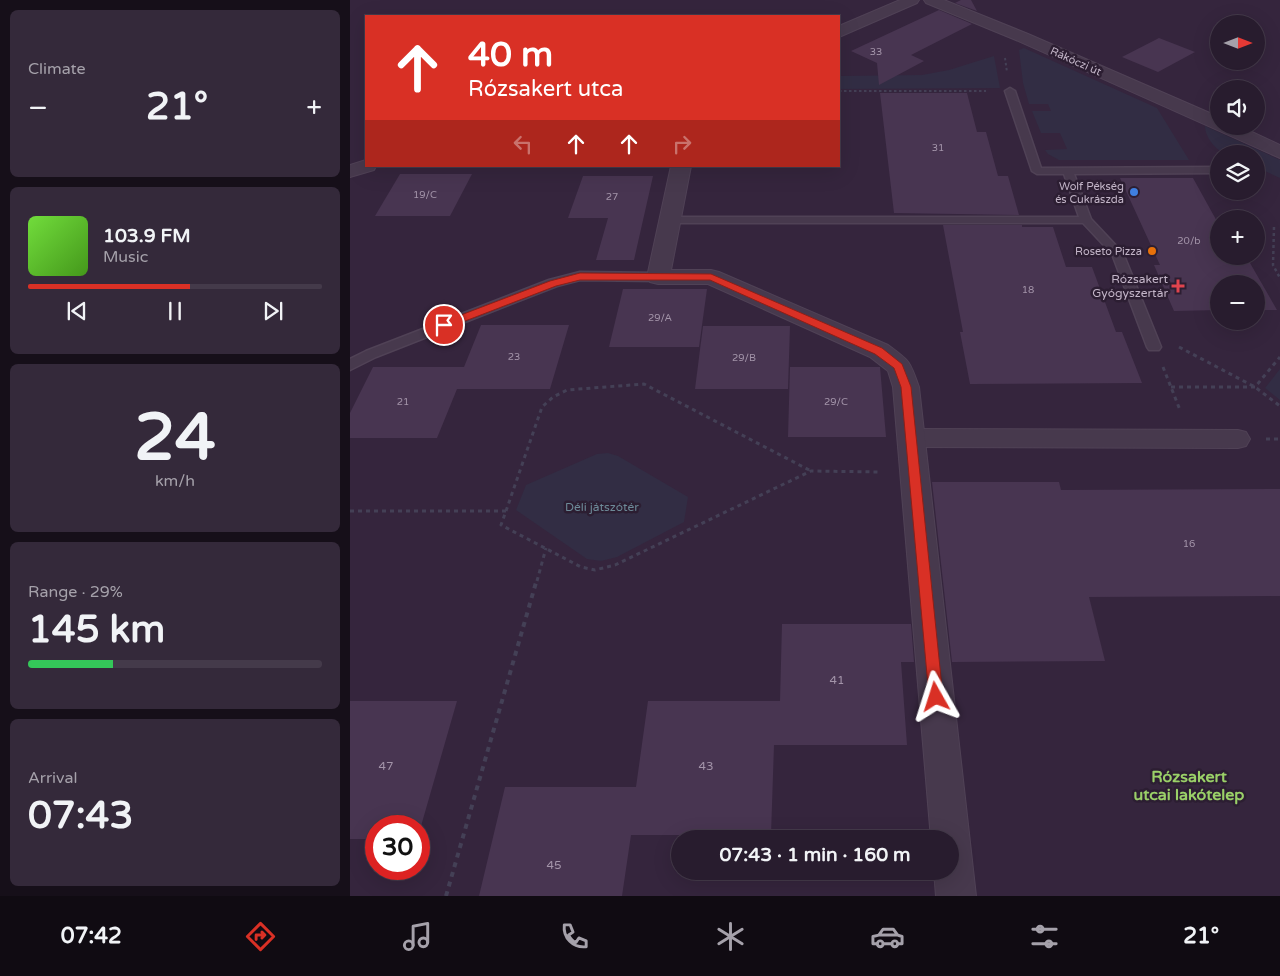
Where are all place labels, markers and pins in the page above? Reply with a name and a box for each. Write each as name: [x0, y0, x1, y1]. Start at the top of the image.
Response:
place label: Wolf Pékség és Cukrászda: [1055, 180, 1124, 206]
marker: Wolf Pékség és Cukrászda: [1128, 186, 1140, 198]
place label: Roseto Pizza: [1075, 245, 1142, 258]
marker: Roseto Pizza: [1146, 245, 1158, 257]
place label: Rózsakert Gyógyszertár: [1092, 272, 1168, 300]
marker: Rózsakert Gyógyszertár: [1172, 280, 1184, 292]
pin: [423, 304, 465, 346]

